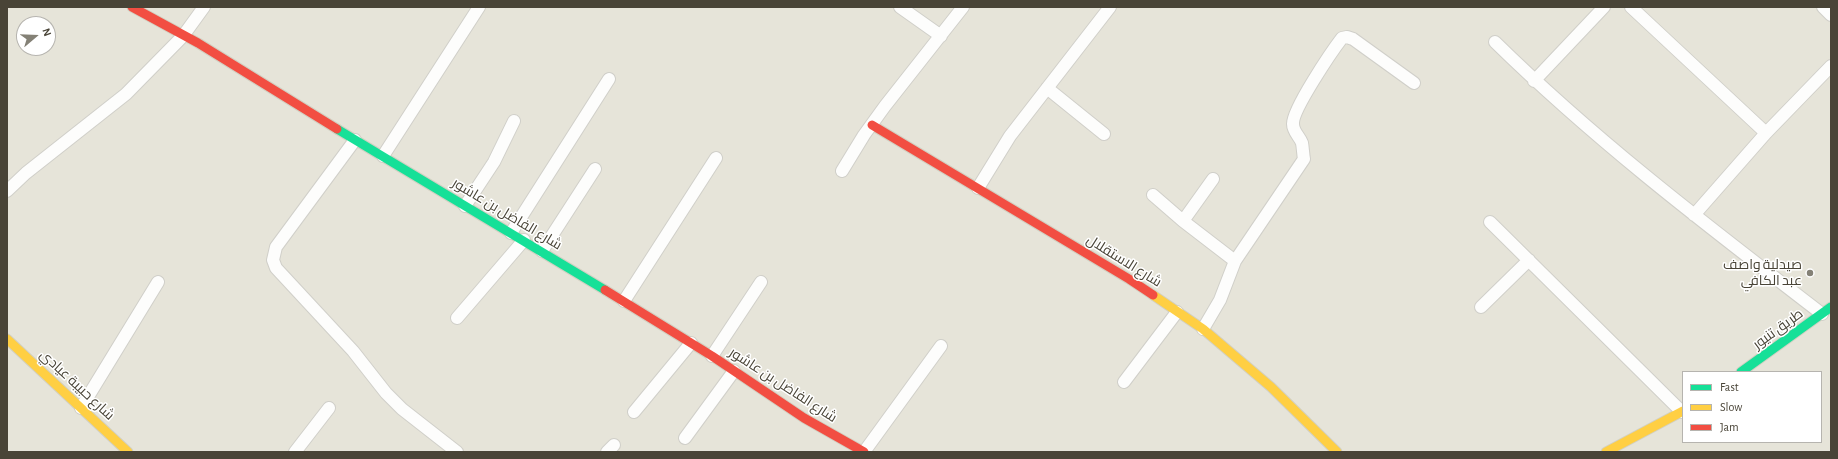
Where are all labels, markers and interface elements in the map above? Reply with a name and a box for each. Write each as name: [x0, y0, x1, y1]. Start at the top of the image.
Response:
north arrow: [16, 16, 56, 56]
text: N: [40, 27, 53, 38]
street label: شارع الفاضل بن عاشور: [449, 175, 565, 253]
street label: شارع الاستقلال: [1083, 231, 1165, 291]
place label: صيدلية واصف عبد الكافي: [1723, 257, 1802, 290]
marker: صيدلية واصف عبد الكافي: [1805, 268, 1815, 278]
street label: طريق تنيور: [1750, 305, 1806, 353]
street label: شارع الفاضل بن عاشور: [726, 344, 840, 426]
street label: شارع حبيبة عيادي: [36, 346, 118, 424]
legend: [1682, 371, 1822, 443]
text: Fast: [1720, 381, 1739, 393]
text: Slow: [1720, 401, 1742, 413]
text: Jam: [1720, 421, 1739, 433]

